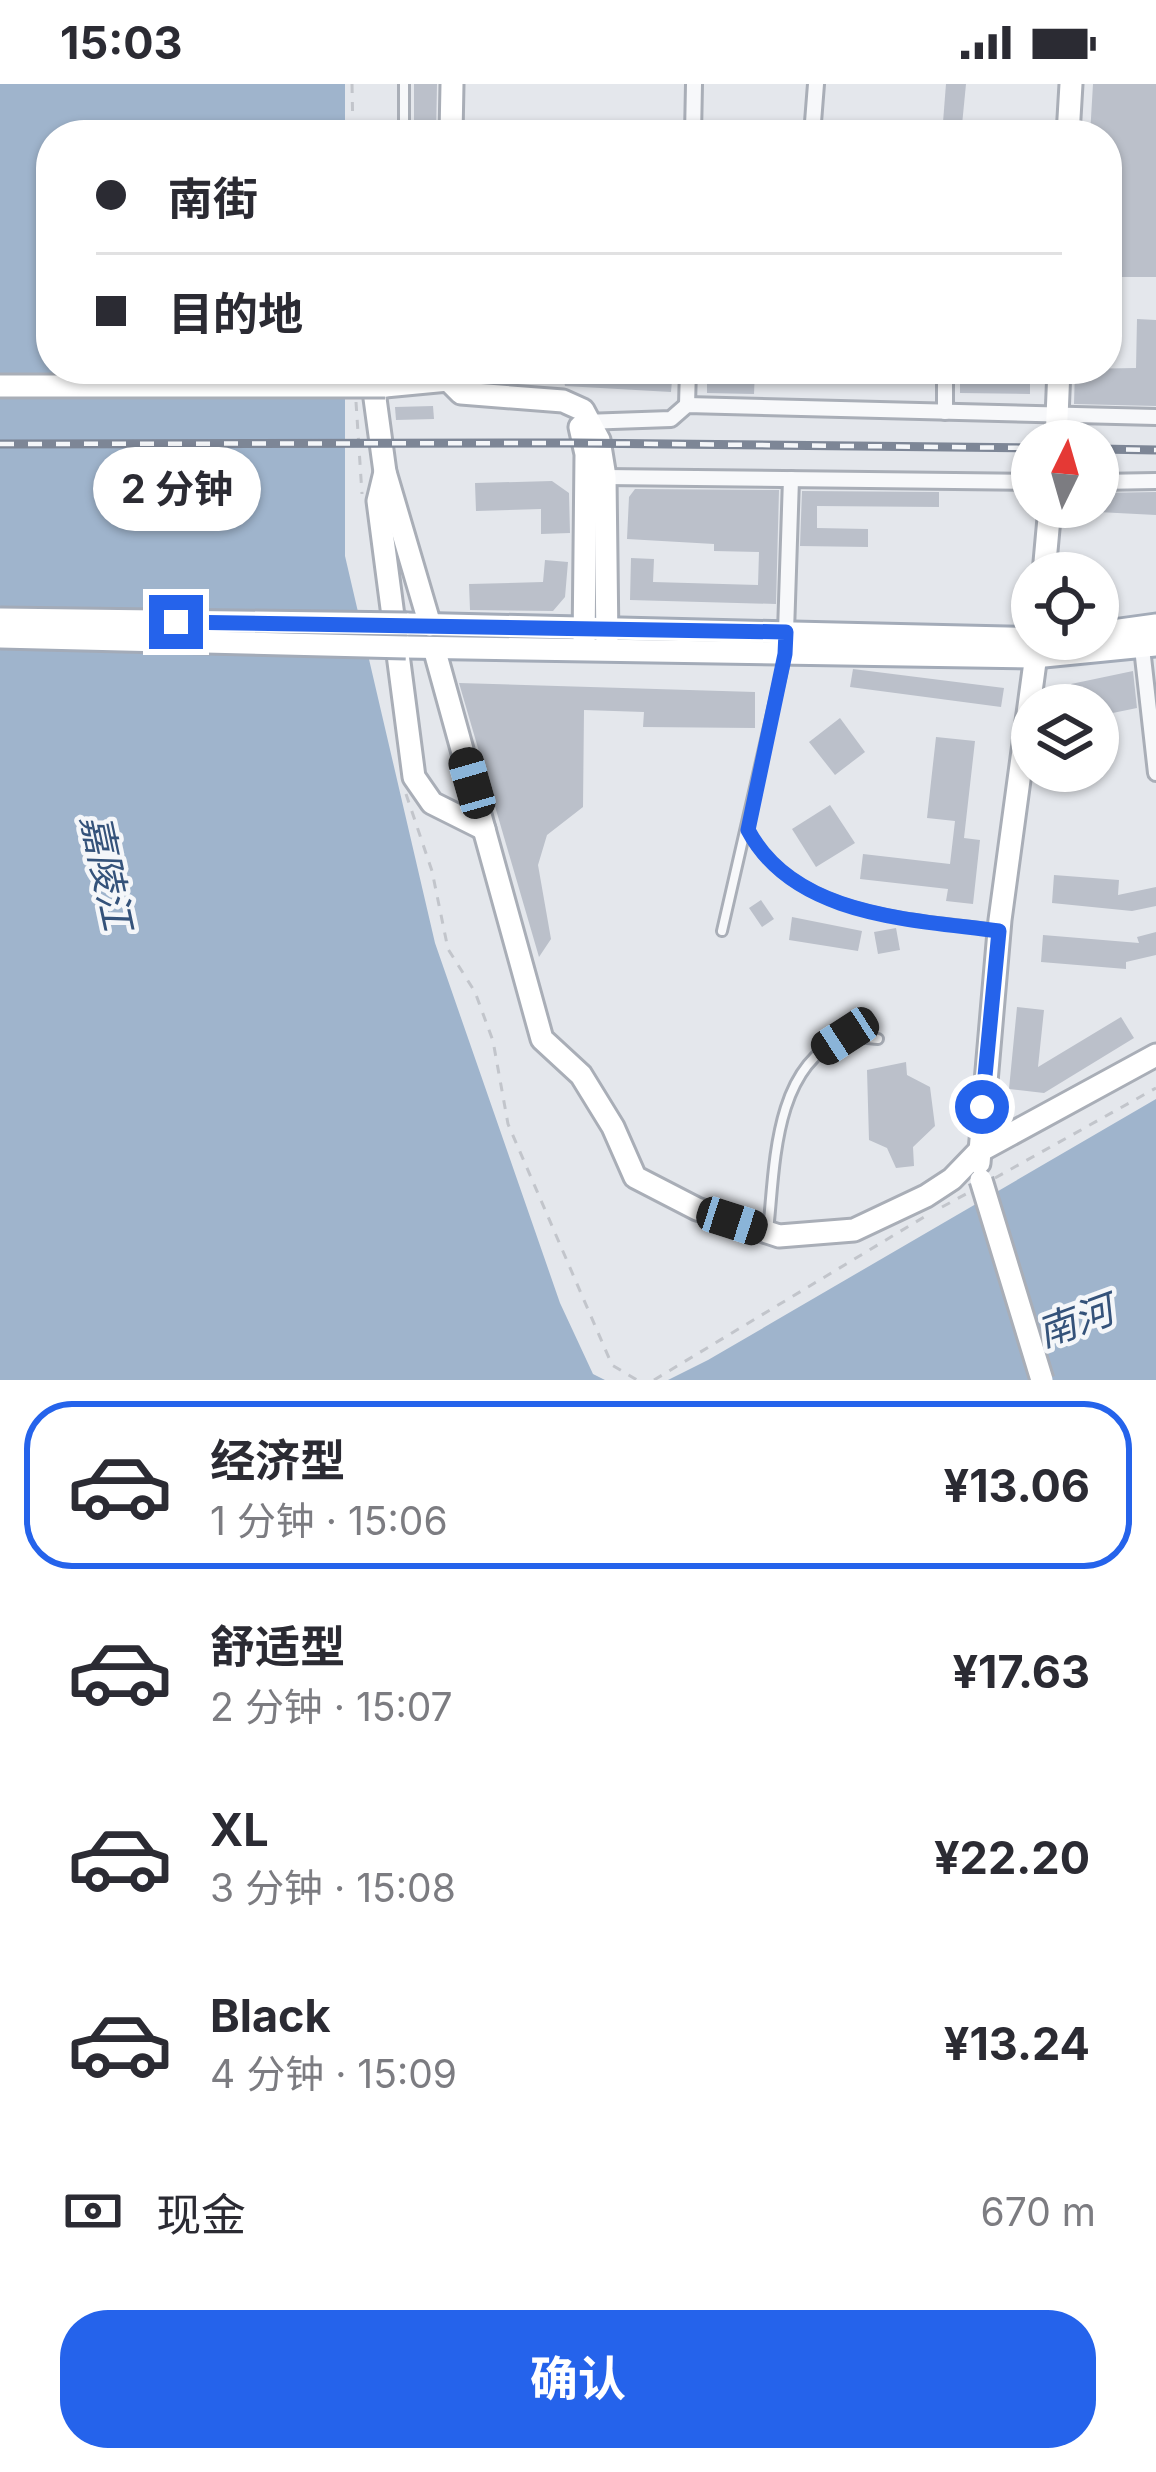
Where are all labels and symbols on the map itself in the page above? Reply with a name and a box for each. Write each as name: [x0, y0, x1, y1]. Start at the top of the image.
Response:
north arrow: [1011, 420, 1119, 528]
callout: 2 分钟: [92, 448, 260, 532]
route end: [149, 595, 203, 649]
car: [445, 743, 499, 823]
water label: 嘉陵江: [72, 810, 143, 938]
car: [805, 1001, 885, 1071]
route start: [955, 1080, 1009, 1134]
car: [692, 1193, 772, 1249]
water label: 南河: [1030, 1283, 1126, 1356]

